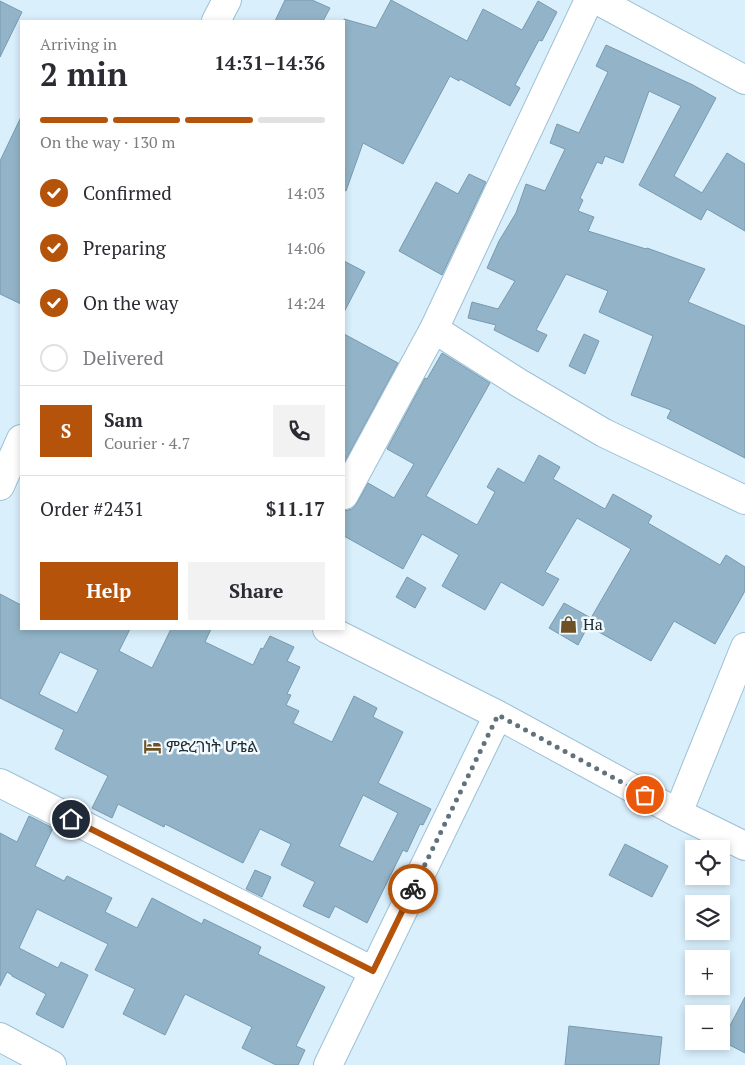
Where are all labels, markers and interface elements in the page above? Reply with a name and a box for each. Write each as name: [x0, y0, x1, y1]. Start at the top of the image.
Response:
text: Arriving in: [40, 33, 117, 55]
text: 14:31–14:36: [214, 50, 325, 75]
text: 2 min: [40, 53, 128, 95]
text: On the way · 130 m: [40, 131, 175, 153]
icon: check: [40, 179, 68, 207]
text: Confirmed: [83, 180, 172, 205]
text: 14:03: [286, 182, 325, 204]
icon: check: [40, 234, 68, 262]
text: Preparing: [83, 235, 166, 260]
text: 14:06: [286, 237, 325, 259]
icon: check: [40, 289, 68, 317]
text: On the way: [83, 290, 178, 315]
text: 14:24: [286, 292, 325, 314]
text: Delivered: [83, 345, 164, 370]
button: phone: [273, 405, 325, 457]
text: Sam: [104, 407, 143, 432]
text: S: [61, 418, 71, 443]
text: Courier · 4.7: [104, 432, 190, 454]
text: Order #2431: [40, 496, 144, 521]
text: $11.17: [266, 496, 325, 521]
button: Help: [40, 562, 178, 620]
button: Share: [188, 562, 325, 620]
place label: Ha: [583, 613, 603, 635]
shop icon: Ha: [559, 614, 579, 634]
place label: ምድረገነት ሆቴል: [166, 735, 258, 757]
hotel icon: ምድረገነት ሆቴል: [142, 736, 162, 756]
pin: [624, 774, 666, 816]
icon: bag: [631, 781, 659, 809]
pin: [50, 798, 92, 840]
icon: home: [57, 805, 85, 833]
map controls: [685, 840, 730, 1050]
button: locate: [685, 840, 730, 885]
courier: [388, 864, 438, 914]
icon: bike: [399, 875, 427, 903]
button: layers: [685, 895, 730, 940]
button: +: [685, 950, 730, 995]
button: −: [685, 1005, 730, 1050]

